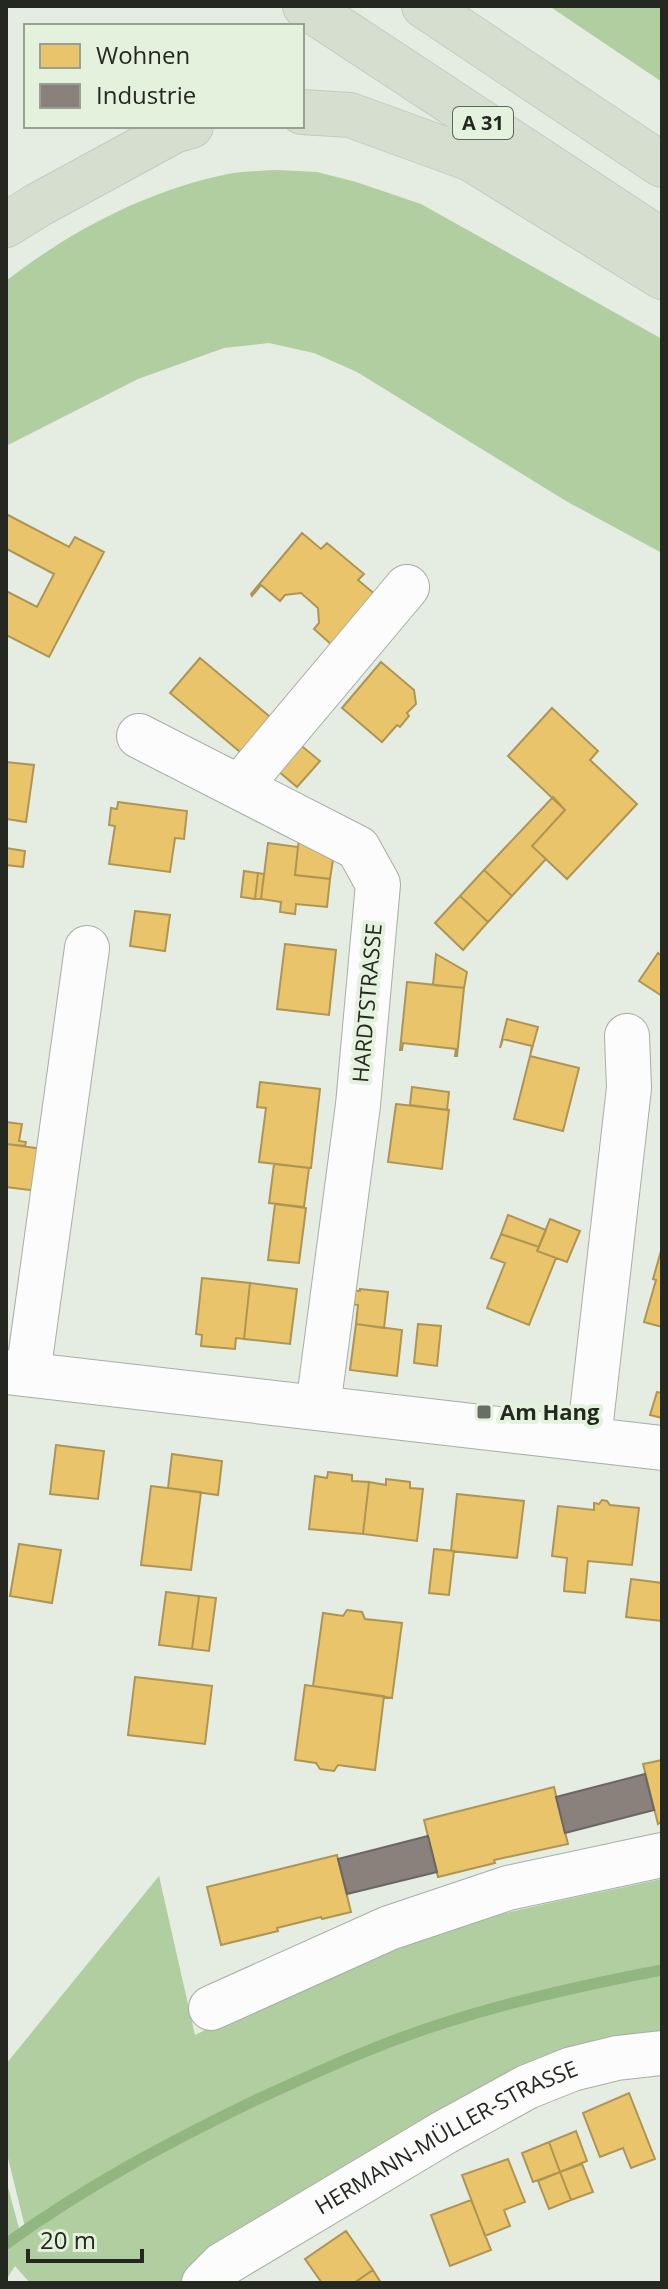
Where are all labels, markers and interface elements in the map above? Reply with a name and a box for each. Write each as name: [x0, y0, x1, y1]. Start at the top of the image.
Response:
legend: [24, 24, 304, 128]
text: Wohnen: [96, 38, 190, 71]
text: Industrie: [96, 78, 196, 111]
road number: A 31: [453, 107, 513, 139]
street label: HARDTSTRASSE: [344, 922, 388, 1084]
place label: Am Hang: [500, 1396, 600, 1426]
marker: Am Hang: [475, 1403, 493, 1421]
street label: HERMANN-MÜLLER-STRASSE: [309, 2052, 582, 2220]
scale bar: [28, 2213, 142, 2263]
text: 20 m: [40, 2223, 96, 2256]

